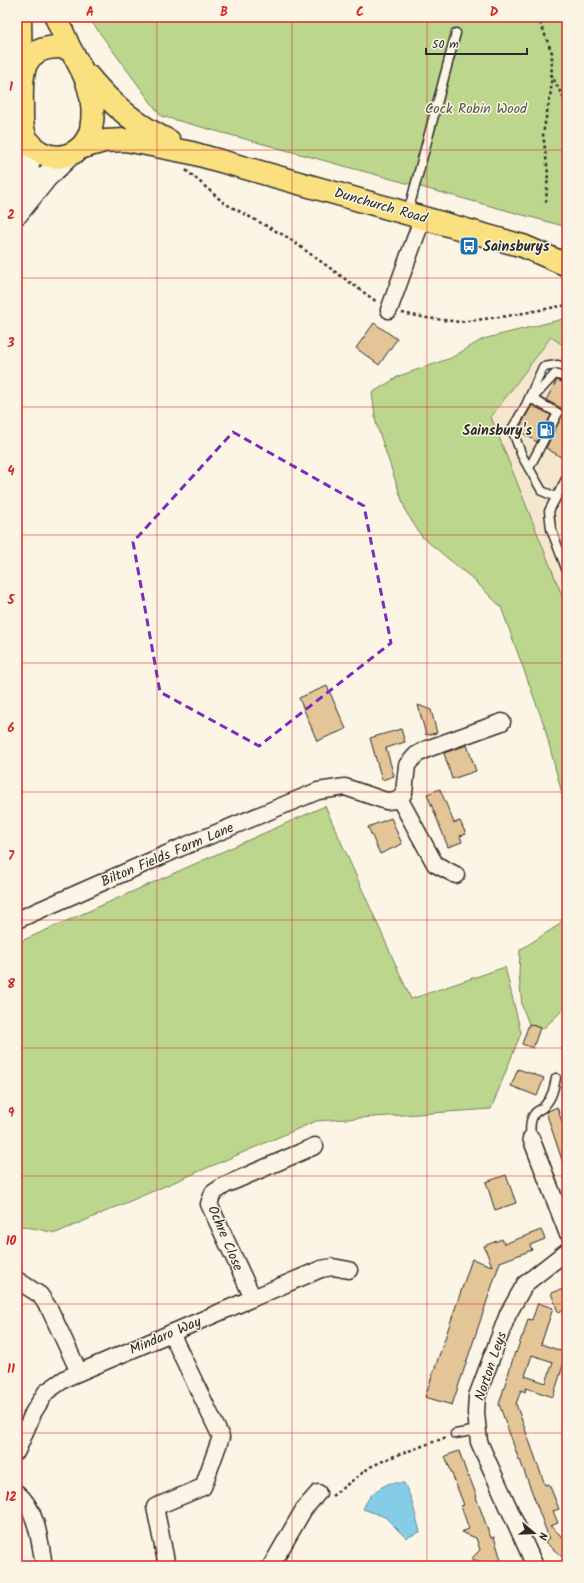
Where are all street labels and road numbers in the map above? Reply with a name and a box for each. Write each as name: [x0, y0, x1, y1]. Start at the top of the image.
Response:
street label: Dunchurch Road: [332, 182, 431, 230]
street label: Bilton Fields Farm Lane: [97, 817, 238, 893]
street label: Ochre Close: [201, 1202, 249, 1275]
street label: Mindaro Way: [126, 1311, 205, 1361]
street label: Norton Leys: [469, 1329, 513, 1404]

